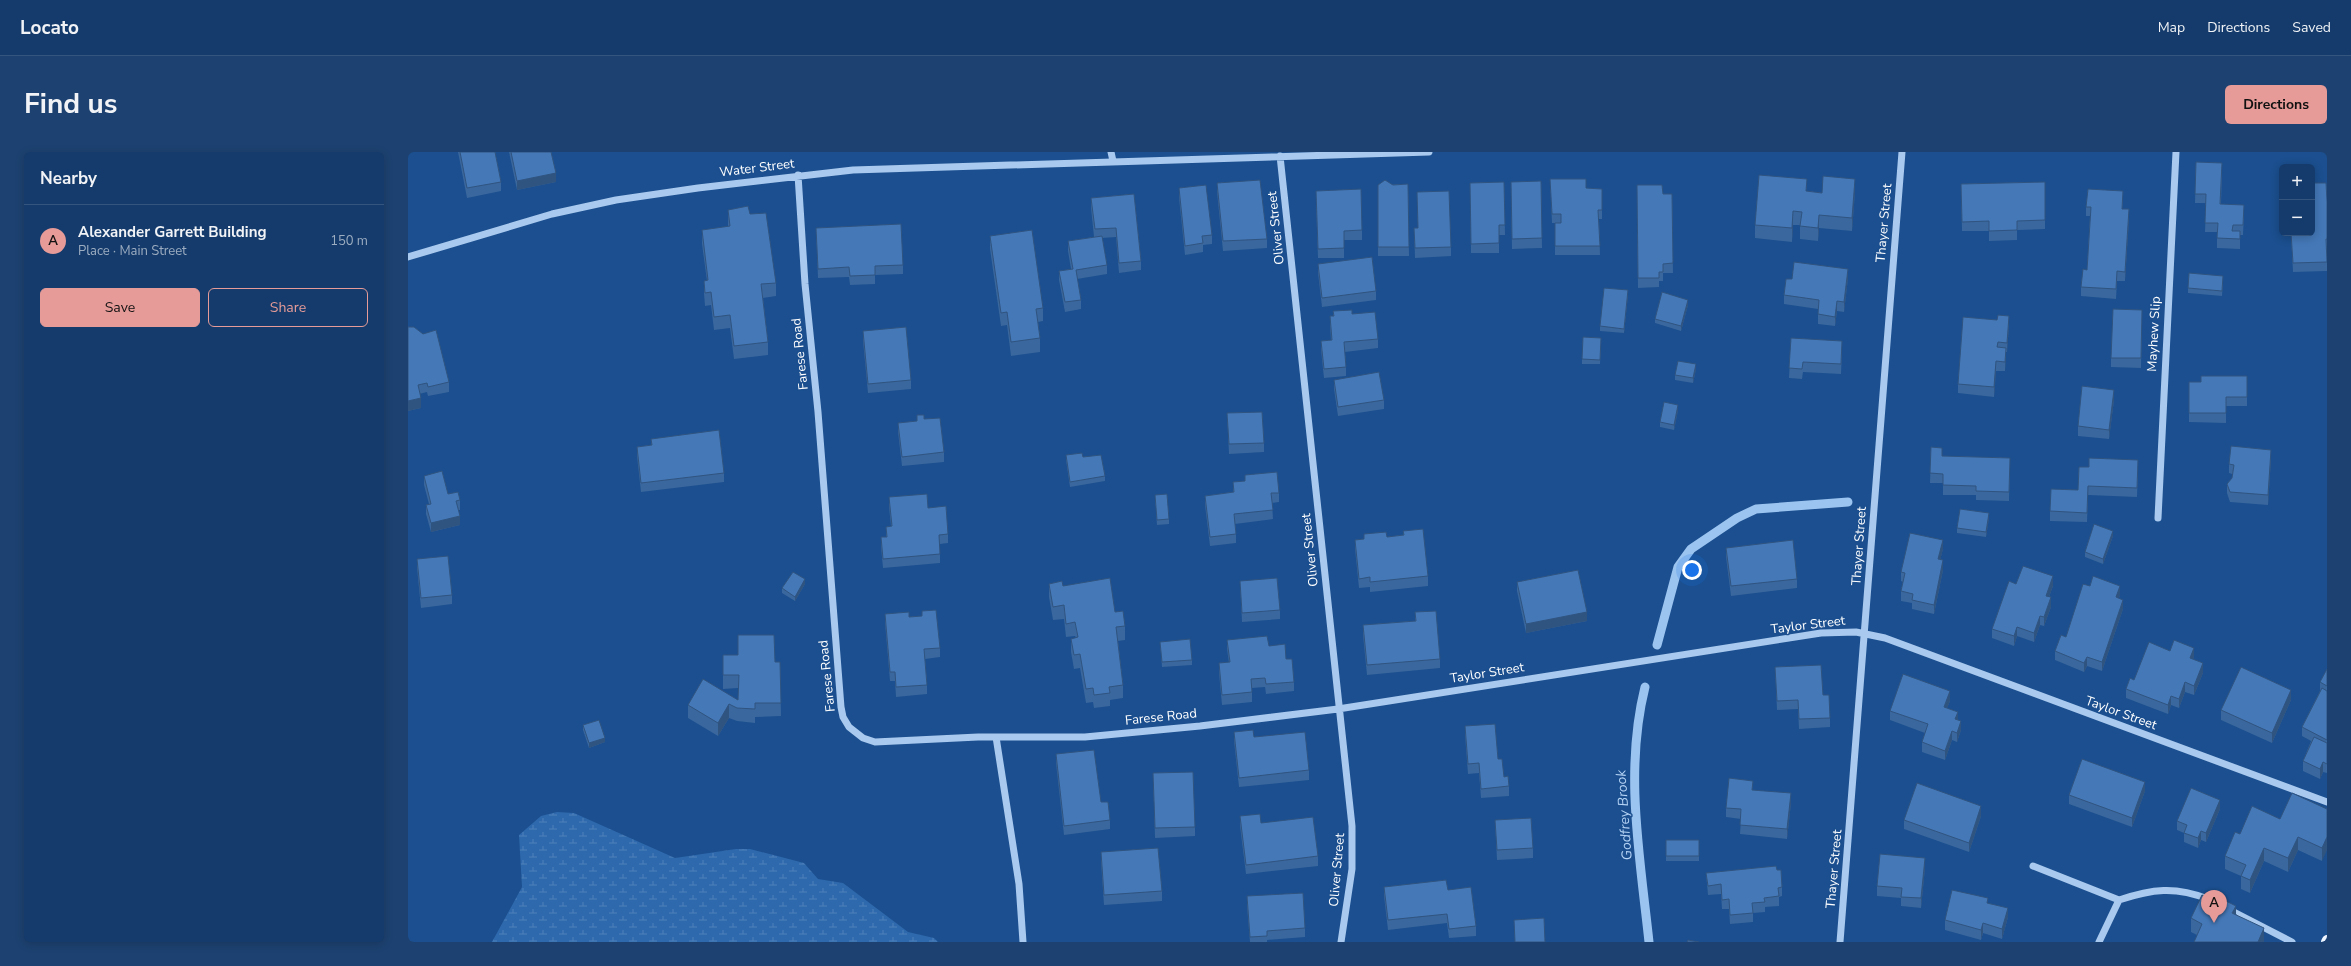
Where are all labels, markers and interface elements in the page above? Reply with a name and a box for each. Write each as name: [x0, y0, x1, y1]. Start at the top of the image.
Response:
text: Locato: [20, 15, 79, 41]
text: Map: [2158, 18, 2185, 37]
text: Directions: [2207, 18, 2270, 37]
text: Saved: [2292, 18, 2331, 37]
text: Find us: [24, 85, 118, 123]
button: Directions: [2225, 85, 2327, 124]
street label: Water Street: [719, 154, 796, 182]
map controls: [2279, 164, 2315, 236]
button: +: [2279, 164, 2315, 200]
text: Nearby: [40, 167, 97, 190]
street label: Thayer Street: [1872, 182, 1896, 263]
street label: Oliver Street: [1263, 190, 1289, 266]
button: −: [2279, 200, 2315, 236]
text: Alexander Garrett Building: [78, 222, 266, 242]
text: A: [48, 232, 58, 250]
text: 150 m: [330, 232, 368, 250]
text: Place · Main Street: [78, 242, 187, 260]
button: Save: [40, 288, 200, 327]
button: Share: [208, 288, 368, 327]
street label: Mayhew Slip: [2143, 296, 2165, 372]
street label: Farese Road: [787, 317, 813, 391]
street label: Thayer Street: [1847, 506, 1871, 586]
street label: Oliver Street: [1297, 512, 1323, 588]
your location: [1682, 560, 1702, 580]
street label: Taylor Street: [1770, 611, 1847, 638]
street label: Farese Road: [814, 639, 840, 713]
street label: Taylor Street: [1449, 658, 1526, 688]
street label: Taylor Street: [2083, 692, 2160, 734]
street label: Farese Road: [1124, 704, 1198, 730]
water label: Godfrey Brook: [1611, 768, 1637, 861]
street label: Thayer Street: [1822, 828, 1846, 909]
street label: Oliver Street: [1325, 832, 1349, 908]
pin: A: [2201, 890, 2227, 923]

